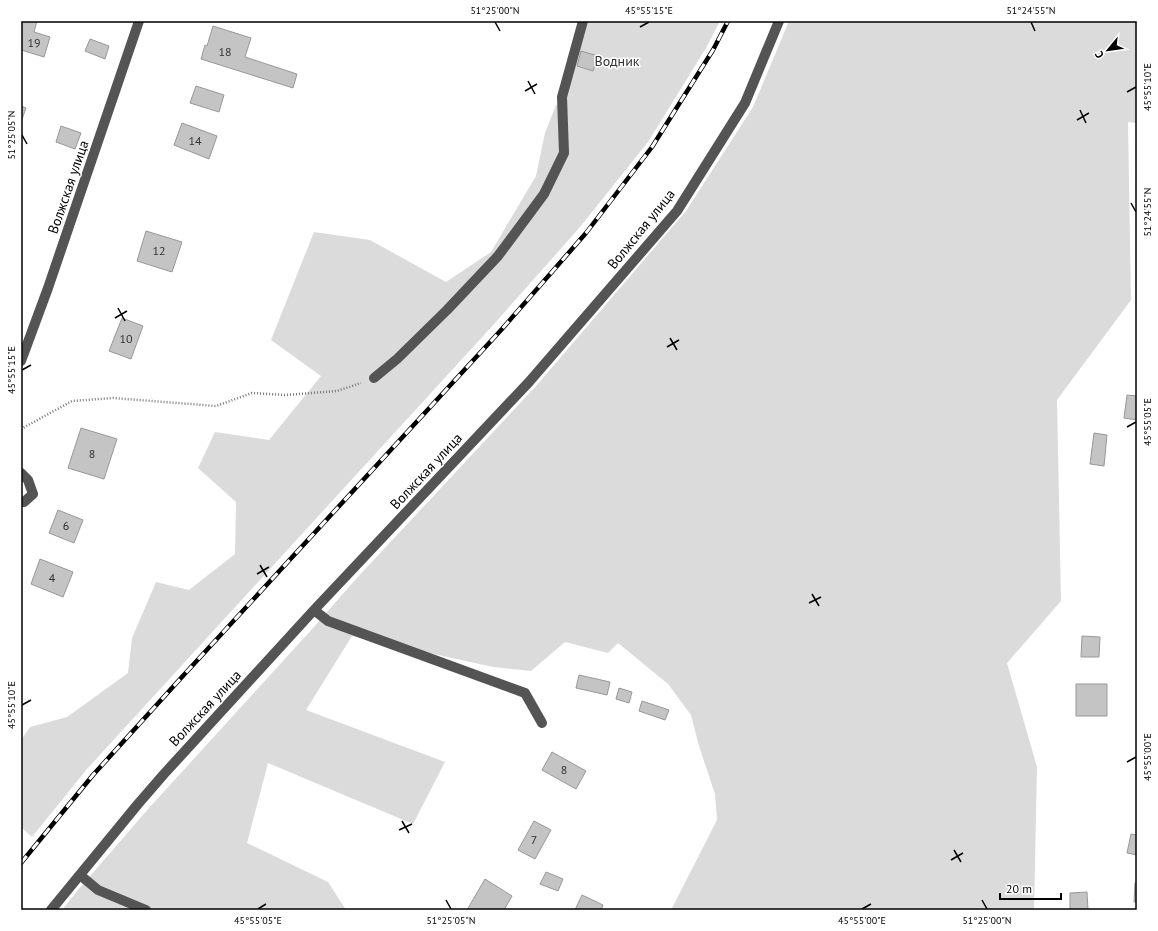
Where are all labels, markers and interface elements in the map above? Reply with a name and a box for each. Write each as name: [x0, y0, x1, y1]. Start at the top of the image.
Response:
text: 51°25'00"N: [470, 4, 520, 17]
text: 45°55'15"E: [625, 4, 673, 17]
text: 51°24'55"N: [1006, 4, 1056, 17]
north arrow: [1088, 30, 1128, 70]
house number: 19: [27, 35, 41, 50]
house number: 18: [218, 44, 232, 59]
text: С: [1092, 49, 1107, 61]
park label: Водник: [594, 52, 640, 70]
text: 45°55'10"E: [1141, 63, 1154, 111]
text: 51°25'05"N: [5, 110, 18, 160]
house number: 14: [188, 133, 202, 148]
street label: Волжская улица: [44, 138, 92, 236]
street label: Волжская улица: [603, 185, 679, 273]
text: 51°24'55"N: [1141, 187, 1154, 237]
house number: 12: [152, 243, 166, 258]
house number: 10: [119, 331, 133, 346]
text: 45°55'15"E: [5, 346, 18, 394]
text: 45°55'05"E: [1141, 398, 1154, 446]
street label: Волжская улица: [386, 429, 466, 513]
house number: 8: [89, 446, 95, 461]
house number: 6: [63, 518, 69, 533]
house number: 4: [49, 570, 56, 585]
street label: Волжская улица: [165, 666, 245, 750]
text: 45°55'10"E: [5, 681, 18, 729]
text: 45°55'00"E: [1141, 733, 1154, 781]
house number: 8: [561, 762, 567, 777]
house number: 7: [531, 832, 537, 847]
scale bar: [1000, 875, 1061, 901]
text: 20 m: [1006, 881, 1032, 896]
text: 45°55'05"E: [234, 914, 282, 927]
text: 51°25'05"N: [426, 914, 476, 927]
text: 45°55'00"E: [838, 914, 886, 927]
text: 51°25'00"N: [962, 914, 1012, 927]

